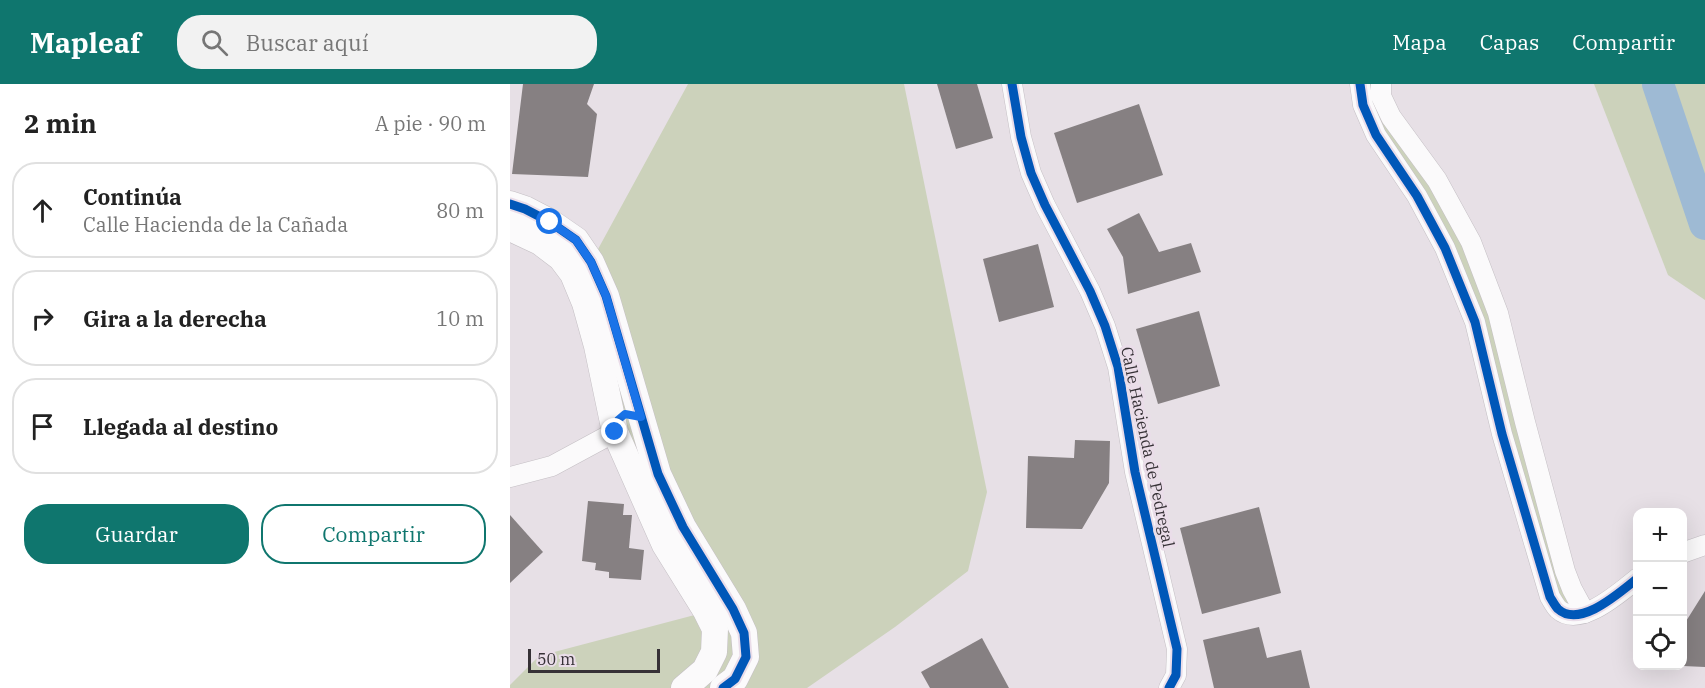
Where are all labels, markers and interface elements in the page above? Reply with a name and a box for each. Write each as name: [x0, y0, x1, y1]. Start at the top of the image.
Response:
search box: [177, 15, 597, 69]
text: Mapleaf: [30, 24, 141, 61]
icon: search: [198, 26, 231, 59]
text: Buscar aquí: [246, 28, 369, 57]
text: Mapa: [1392, 28, 1447, 56]
text: Capas: [1480, 28, 1539, 56]
text: Compartir: [1572, 28, 1675, 56]
text: 2 min: [24, 106, 97, 140]
text: A pie · 90 m: [375, 110, 486, 137]
text: Continúa: [83, 182, 182, 211]
icon: ahead: [26, 194, 59, 227]
text: 80 m: [436, 197, 484, 224]
route start: [536, 208, 562, 234]
text: Calle Hacienda de la Cañada: [83, 211, 348, 238]
icon: right: [26, 302, 59, 335]
text: Gira a la derecha: [83, 304, 267, 333]
text: 10 m: [436, 305, 484, 332]
street label: Calle Hacienda de Pedregal: [1117, 345, 1179, 549]
icon: arrive: [26, 410, 59, 443]
text: Llegada al destino: [83, 412, 278, 441]
route end: [601, 418, 627, 444]
button: Guardar: [24, 504, 249, 564]
button: Compartir: [261, 504, 486, 564]
map controls: [1633, 508, 1687, 670]
button: +: [1633, 508, 1687, 562]
button: −: [1633, 562, 1687, 616]
button: locate: [1633, 616, 1687, 670]
scale bar: [528, 646, 660, 674]
text: 50 m: [537, 649, 575, 669]

